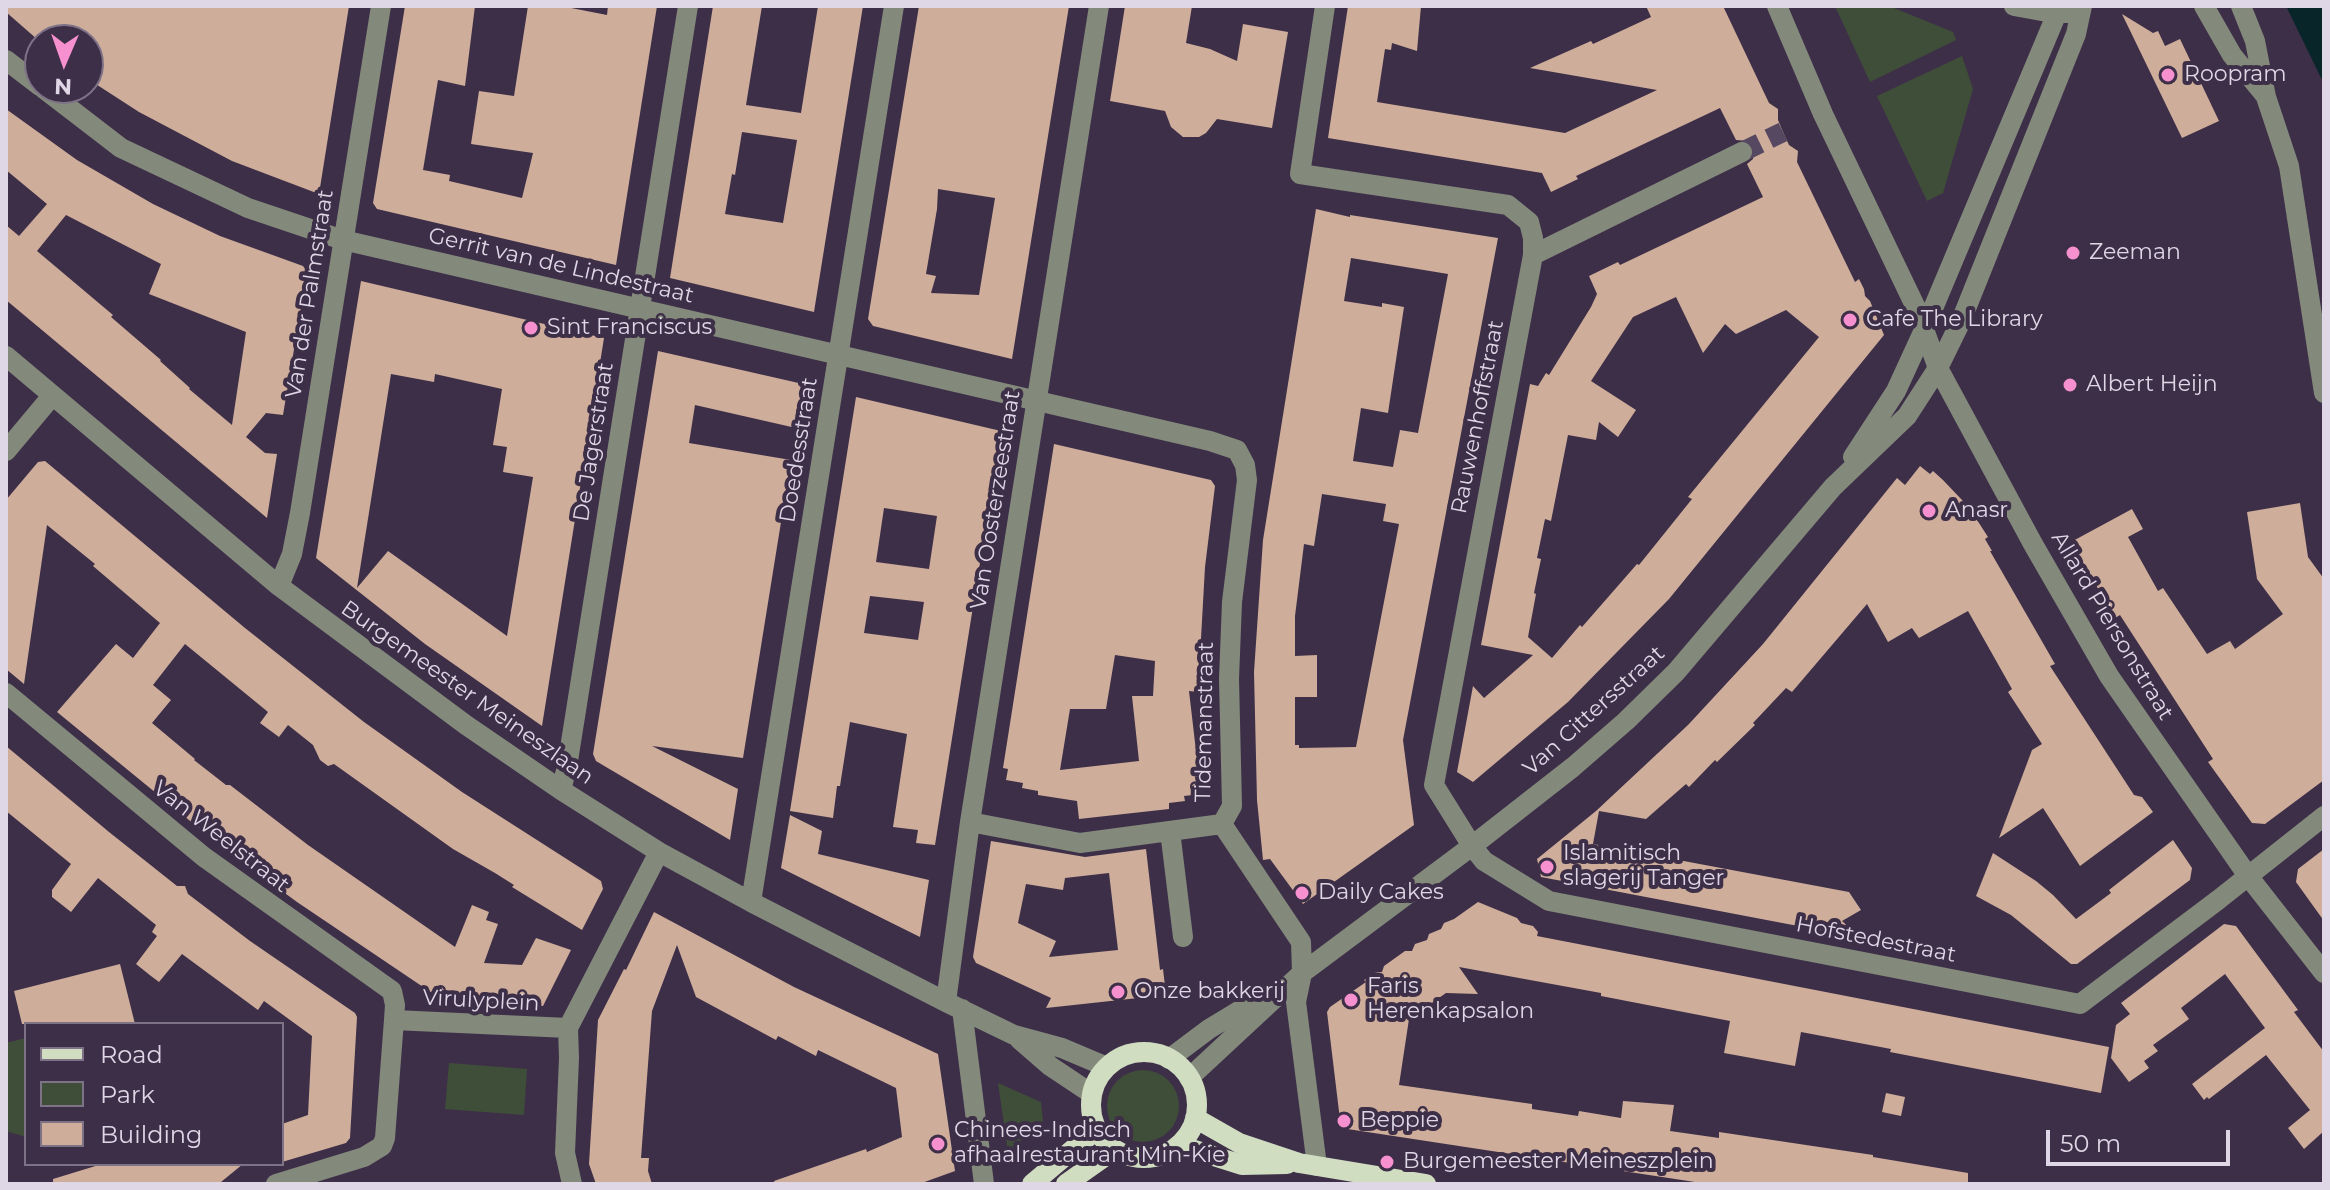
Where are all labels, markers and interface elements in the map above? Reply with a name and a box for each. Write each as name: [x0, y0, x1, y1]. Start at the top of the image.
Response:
north arrow: [24, 24, 104, 104]
place label: Roopram: [2184, 62, 2287, 88]
marker: Roopram: [2159, 66, 2177, 84]
text: N: [54, 73, 73, 100]
street label: Van der Palmstraat: [280, 188, 340, 400]
street label: Gerrit van de Lindestraat: [426, 223, 696, 309]
place label: Zeeman: [2089, 240, 2181, 266]
marker: Zeeman: [2064, 244, 2082, 262]
place label: Cafe The Library: [1866, 307, 2043, 333]
marker: Cafe The Library: [1841, 311, 1859, 329]
place label: Sint Franciscus: [547, 315, 712, 341]
street label: Rauwenhoffstraat: [1446, 318, 1510, 516]
marker: Sint Franciscus: [522, 319, 540, 337]
street label: De Jagerstraat: [568, 361, 620, 523]
place label: Albert Heijn: [2086, 372, 2218, 398]
street label: Doedesstraat: [774, 375, 824, 525]
marker: Albert Heijn: [2061, 376, 2079, 394]
street label: Van Oosterzeestraat: [966, 389, 1026, 611]
place label: Anasr: [1945, 498, 2008, 524]
marker: Anasr: [1920, 502, 1938, 520]
street label: Allard Piersonstraat: [2045, 527, 2179, 725]
street label: Burgemeester Meineszlaan: [336, 595, 598, 791]
street label: Van Cittersstraat: [1518, 640, 1670, 782]
street label: Tidemanstraat: [1190, 642, 1220, 802]
street label: Van Weelstraat: [147, 776, 295, 898]
place label: Islamitisch slagerij Tanger: [1563, 841, 1724, 892]
marker: Islamitisch slagerij Tanger: [1538, 858, 1556, 876]
place label: Daily Cakes: [1318, 880, 1444, 906]
marker: Daily Cakes: [1293, 884, 1311, 902]
street label: Hofstedestraat: [1794, 912, 1958, 968]
place label: Faris Herenkapsalon: [1367, 974, 1534, 1026]
place label: Onze bakkerij: [1134, 979, 1285, 1005]
marker: Onze bakkerij: [1109, 983, 1127, 1001]
street label: Virulyplein: [422, 985, 540, 1017]
marker: Faris Herenkapsalon: [1342, 991, 1360, 1009]
legend: [24, 1022, 284, 1166]
text: Road: [100, 1040, 163, 1069]
text: Park: [100, 1080, 155, 1109]
place label: Beppie: [1360, 1108, 1439, 1134]
marker: Beppie: [1335, 1112, 1353, 1130]
scale bar: [2050, 1114, 2234, 1164]
place label: Chinees-Indisch afhaalrestaurant Min-Kie: [954, 1118, 1226, 1170]
text: Building: [100, 1120, 203, 1149]
text: 50 m: [2060, 1129, 2121, 1158]
marker: Chinees-Indisch afhaalrestaurant Min-Kie: [929, 1135, 947, 1153]
place label: Burgemeester Meineszplein: [1403, 1149, 1714, 1175]
marker: Burgemeester Meineszplein: [1378, 1153, 1396, 1171]

